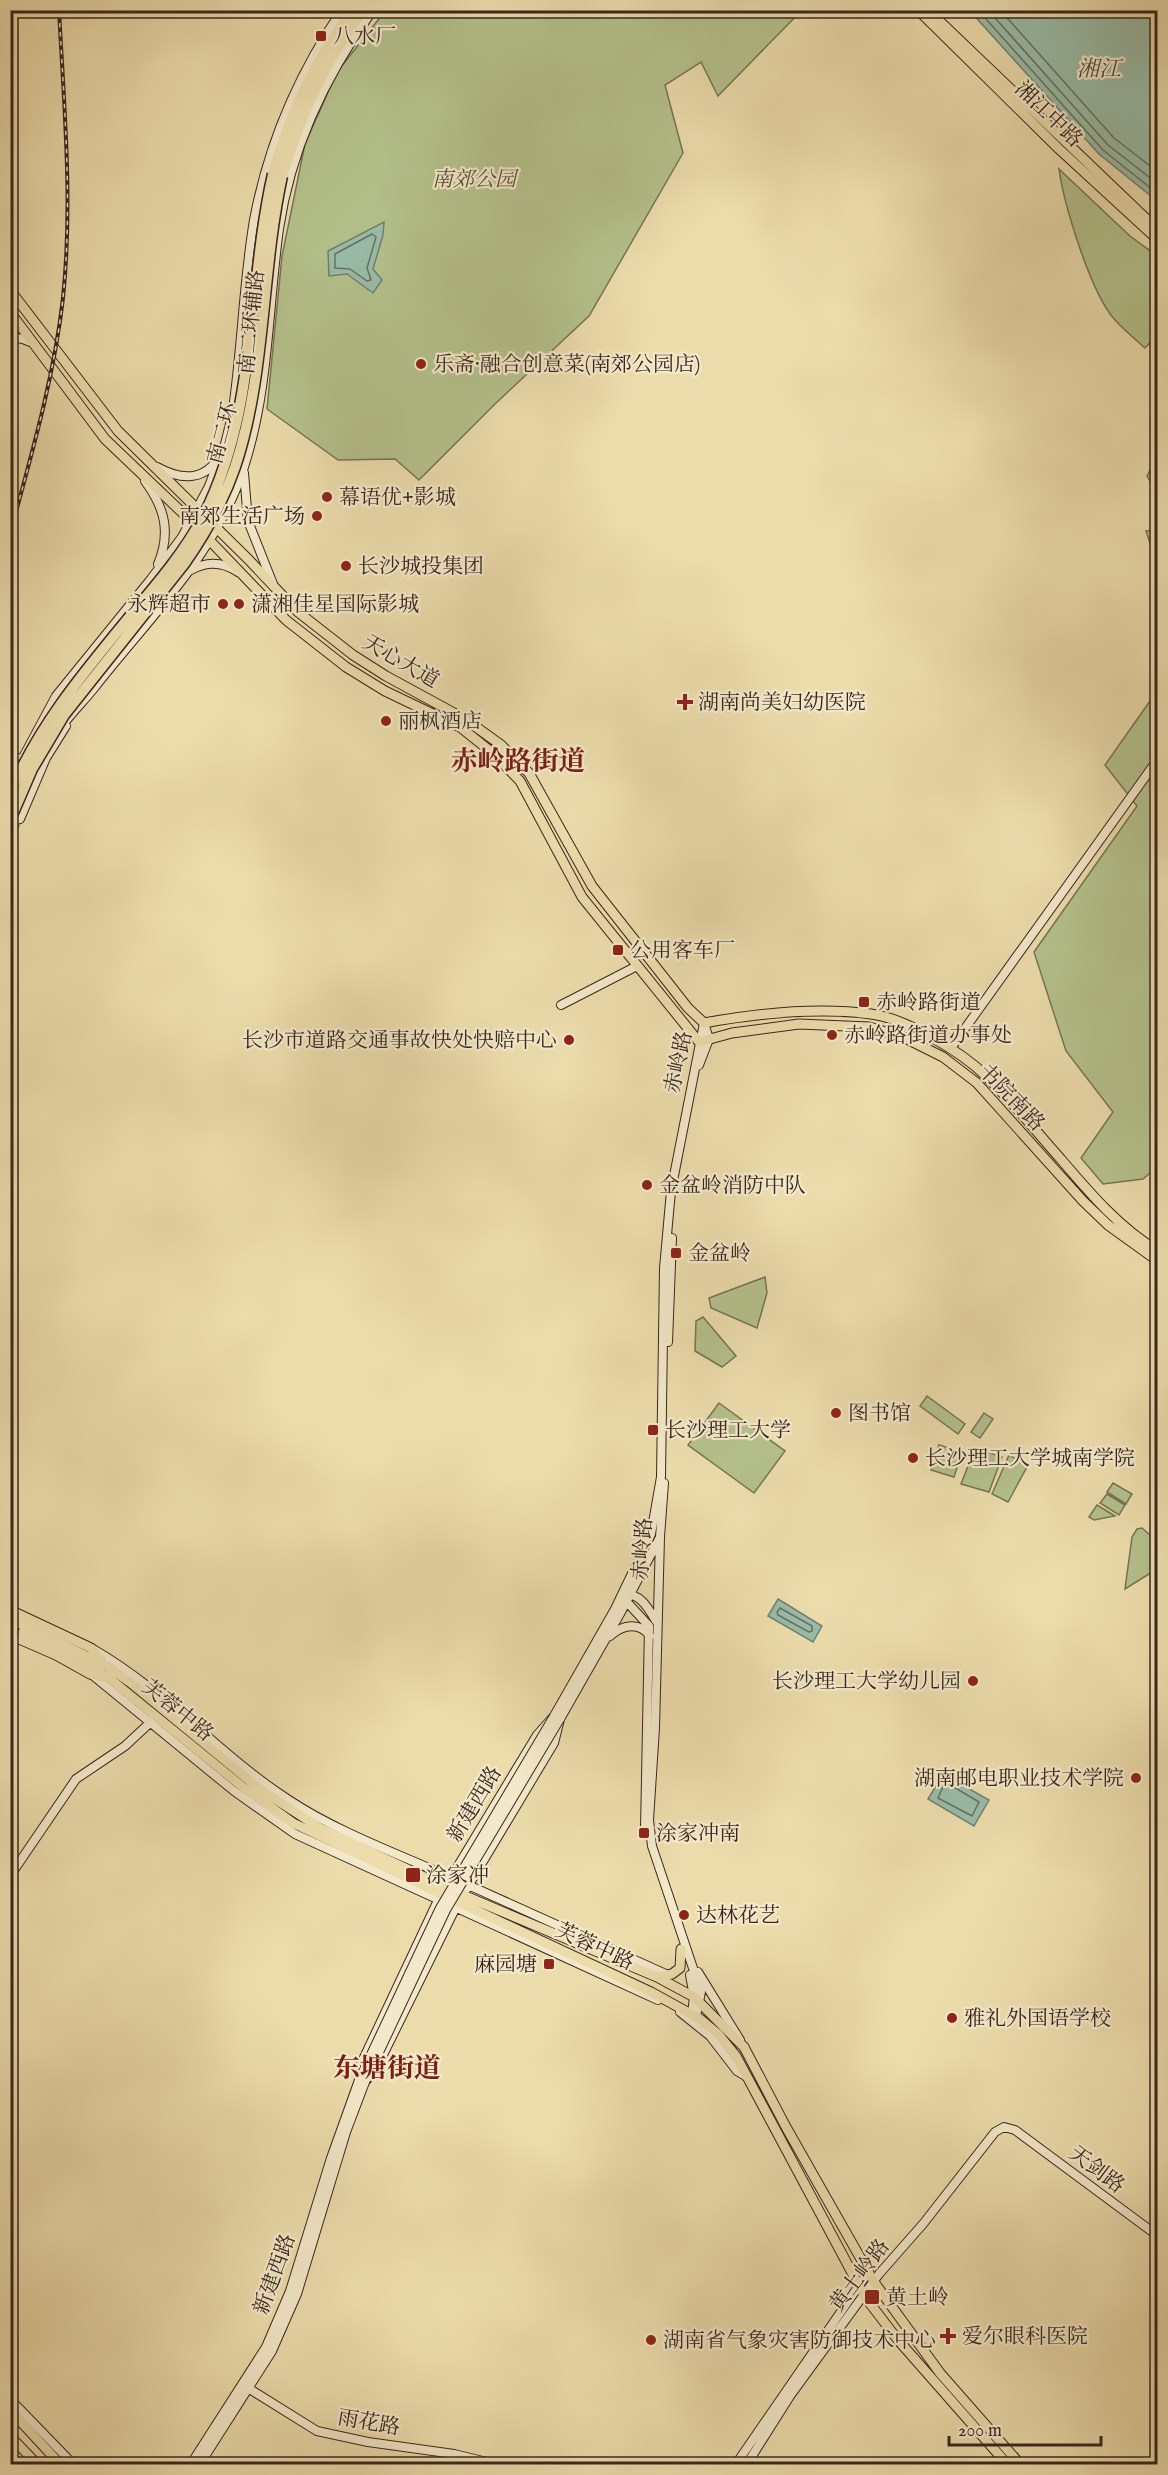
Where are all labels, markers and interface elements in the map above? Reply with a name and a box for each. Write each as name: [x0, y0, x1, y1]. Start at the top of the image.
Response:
place label: 八水厂: [333, 24, 396, 51]
marker: 八水厂: [314, 29, 328, 43]
water label: 湘江: [1077, 56, 1124, 84]
street label: 湘江中路: [1008, 76, 1088, 154]
park label: 南郊公园: [432, 167, 519, 194]
street label: 南二环辅路: [234, 269, 271, 376]
place label: 乐斋·融合创意菜(南郊公园店): [433, 352, 700, 379]
marker: 乐斋·融合创意菜(南郊公园店): [414, 357, 428, 371]
street label: 南二环: [202, 399, 245, 467]
place label: 幕语优+影城: [339, 485, 456, 512]
marker: 幕语优+影城: [320, 490, 334, 504]
place label: 南郊生活广场: [179, 504, 305, 531]
marker: 南郊生活广场: [310, 509, 324, 523]
place label: 长沙城投集团: [358, 554, 484, 581]
marker: 长沙城投集团: [339, 559, 353, 573]
place label: 永辉超市: [127, 592, 211, 619]
place label: 潇湘佳星国际影城: [251, 592, 419, 619]
marker: 永辉超市: [216, 597, 230, 611]
marker: 潇湘佳星国际影城: [232, 597, 246, 611]
street label: 天心大道: [357, 630, 443, 695]
place label: 湖南尚美妇幼医院: [698, 690, 866, 717]
marker: 湖南尚美妇幼医院: [676, 693, 694, 711]
place label: 丽枫酒店: [398, 709, 482, 736]
marker: 丽枫酒店: [379, 714, 393, 728]
district label: 赤岭路街道: [451, 746, 586, 780]
place label: 公用客车厂: [630, 938, 735, 965]
marker: 公用客车厂: [611, 943, 625, 957]
place label: 赤岭路街道: [876, 990, 981, 1017]
marker: 赤岭路街道: [857, 995, 871, 1009]
place label: 赤岭路街道办事处: [844, 1023, 1012, 1050]
place label: 长沙市道路交通事故快处快赔中心: [242, 1028, 557, 1055]
marker: 赤岭路街道办事处: [825, 1028, 839, 1042]
street label: 赤岭路: [660, 1029, 699, 1096]
marker: 长沙市道路交通事故快处快赔中心: [562, 1033, 576, 1047]
street label: 书院南路: [972, 1058, 1050, 1138]
place label: 金盆岭消防中队: [659, 1173, 806, 1200]
marker: 金盆岭消防中队: [640, 1178, 654, 1192]
place label: 金盆岭: [688, 1241, 751, 1268]
marker: 金盆岭: [669, 1246, 683, 1260]
place label: 图书馆: [848, 1401, 911, 1428]
marker: 图书馆: [829, 1406, 843, 1420]
place label: 长沙理工大学: [665, 1418, 791, 1445]
marker: 长沙理工大学: [646, 1423, 660, 1437]
place label: 长沙理工大学城南学院: [925, 1446, 1135, 1473]
marker: 长沙理工大学城南学院: [906, 1451, 920, 1465]
street label: 赤岭路: [628, 1517, 659, 1581]
place label: 长沙理工大学幼儿园: [772, 1669, 961, 1696]
street label: 芙蓉中路: [136, 1674, 218, 1748]
marker: 长沙理工大学幼儿园: [966, 1674, 980, 1688]
street label: 新建西路: [442, 1762, 508, 1848]
place label: 湖南邮电职业技术学院: [914, 1766, 1124, 1793]
marker: 湖南邮电职业技术学院: [1129, 1771, 1143, 1785]
place label: 涂家冲南: [656, 1821, 740, 1848]
marker: 涂家冲南: [637, 1826, 651, 1840]
place label: 涂家冲: [426, 1863, 489, 1890]
marker: 涂家冲: [404, 1866, 422, 1884]
place label: 达林花艺: [696, 1903, 780, 1930]
marker: 达林花艺: [677, 1908, 691, 1922]
street label: 芙蓉中路: [551, 1917, 638, 1977]
place label: 麻园塘: [474, 1952, 537, 1979]
marker: 麻园塘: [542, 1957, 556, 1971]
place label: 雅礼外国语学校: [964, 2006, 1111, 2033]
marker: 雅礼外国语学校: [945, 2011, 959, 2025]
district label: 东塘街道: [333, 2053, 441, 2087]
street label: 天剑路: [1063, 2140, 1129, 2200]
street label: 新建西路: [248, 2230, 302, 2319]
street label: 黄土岭路: [824, 2234, 896, 2318]
place label: 黄土岭: [886, 2285, 949, 2312]
marker: 黄土岭: [863, 2288, 881, 2306]
place label: 爱尔眼科医院: [962, 2324, 1088, 2351]
marker: 爱尔眼科医院: [939, 2327, 957, 2345]
place label: 湖南省气象灾害防御技术中心: [663, 2328, 936, 2355]
marker: 湖南省气象灾害防御技术中心: [644, 2333, 658, 2347]
street label: 雨花路: [335, 2405, 402, 2442]
scale bar: [949, 2409, 1100, 2447]
text: 200 m: [958, 2420, 1002, 2443]

